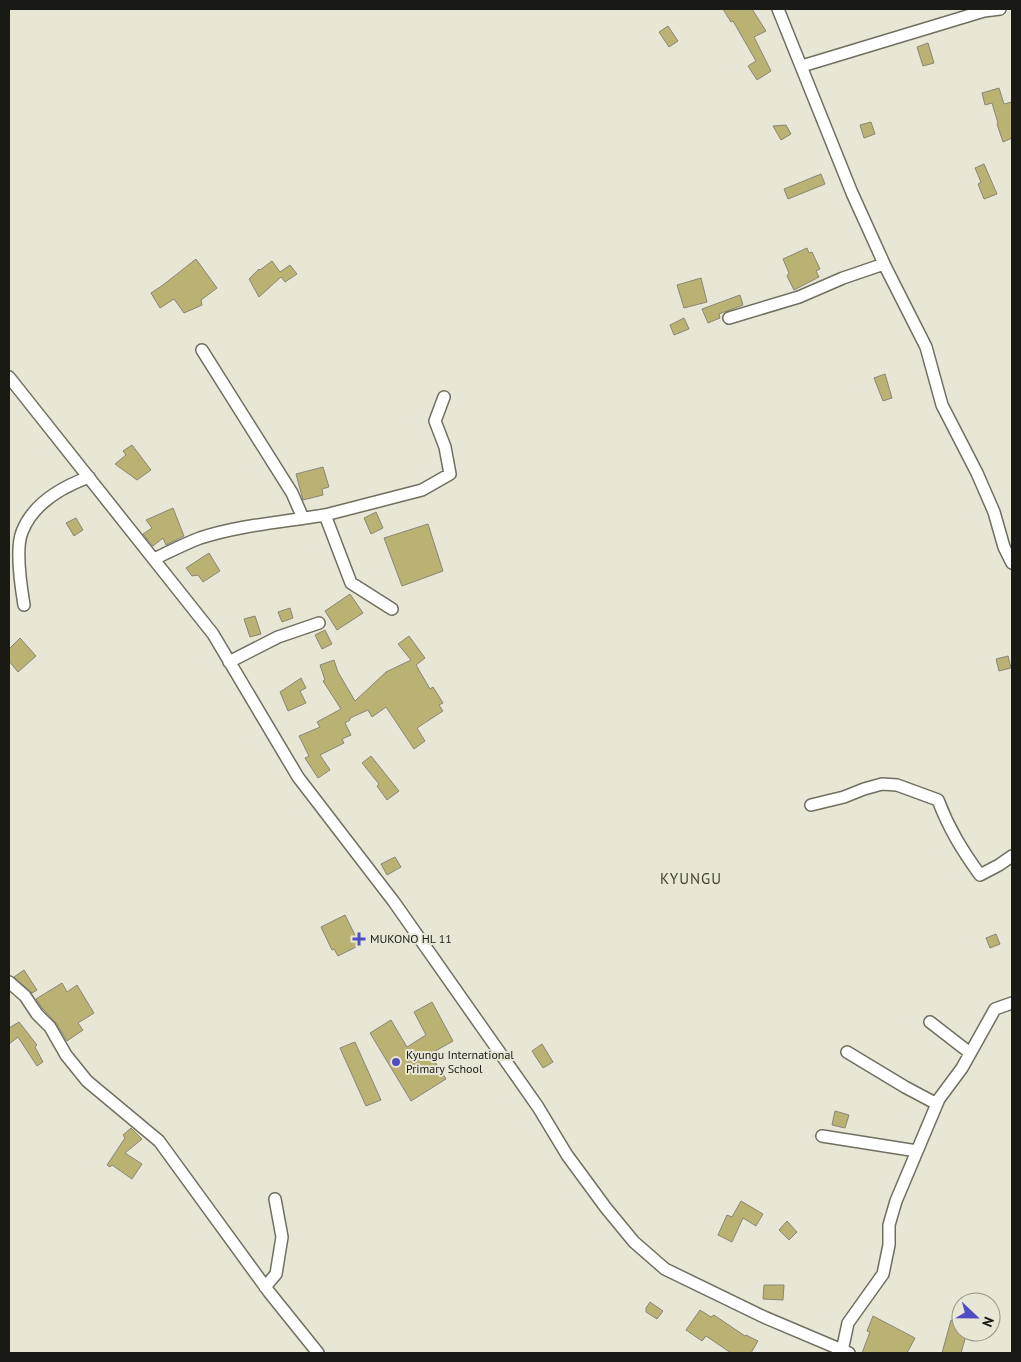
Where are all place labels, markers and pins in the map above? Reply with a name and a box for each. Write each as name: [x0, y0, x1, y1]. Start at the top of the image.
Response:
place label: MUKONO HL 11: [370, 931, 452, 946]
marker: MUKONO HL 11: [352, 932, 366, 946]
place label: Kyungu International Primary School: [406, 1047, 514, 1076]
marker: Kyungu International Primary School: [390, 1056, 402, 1068]

